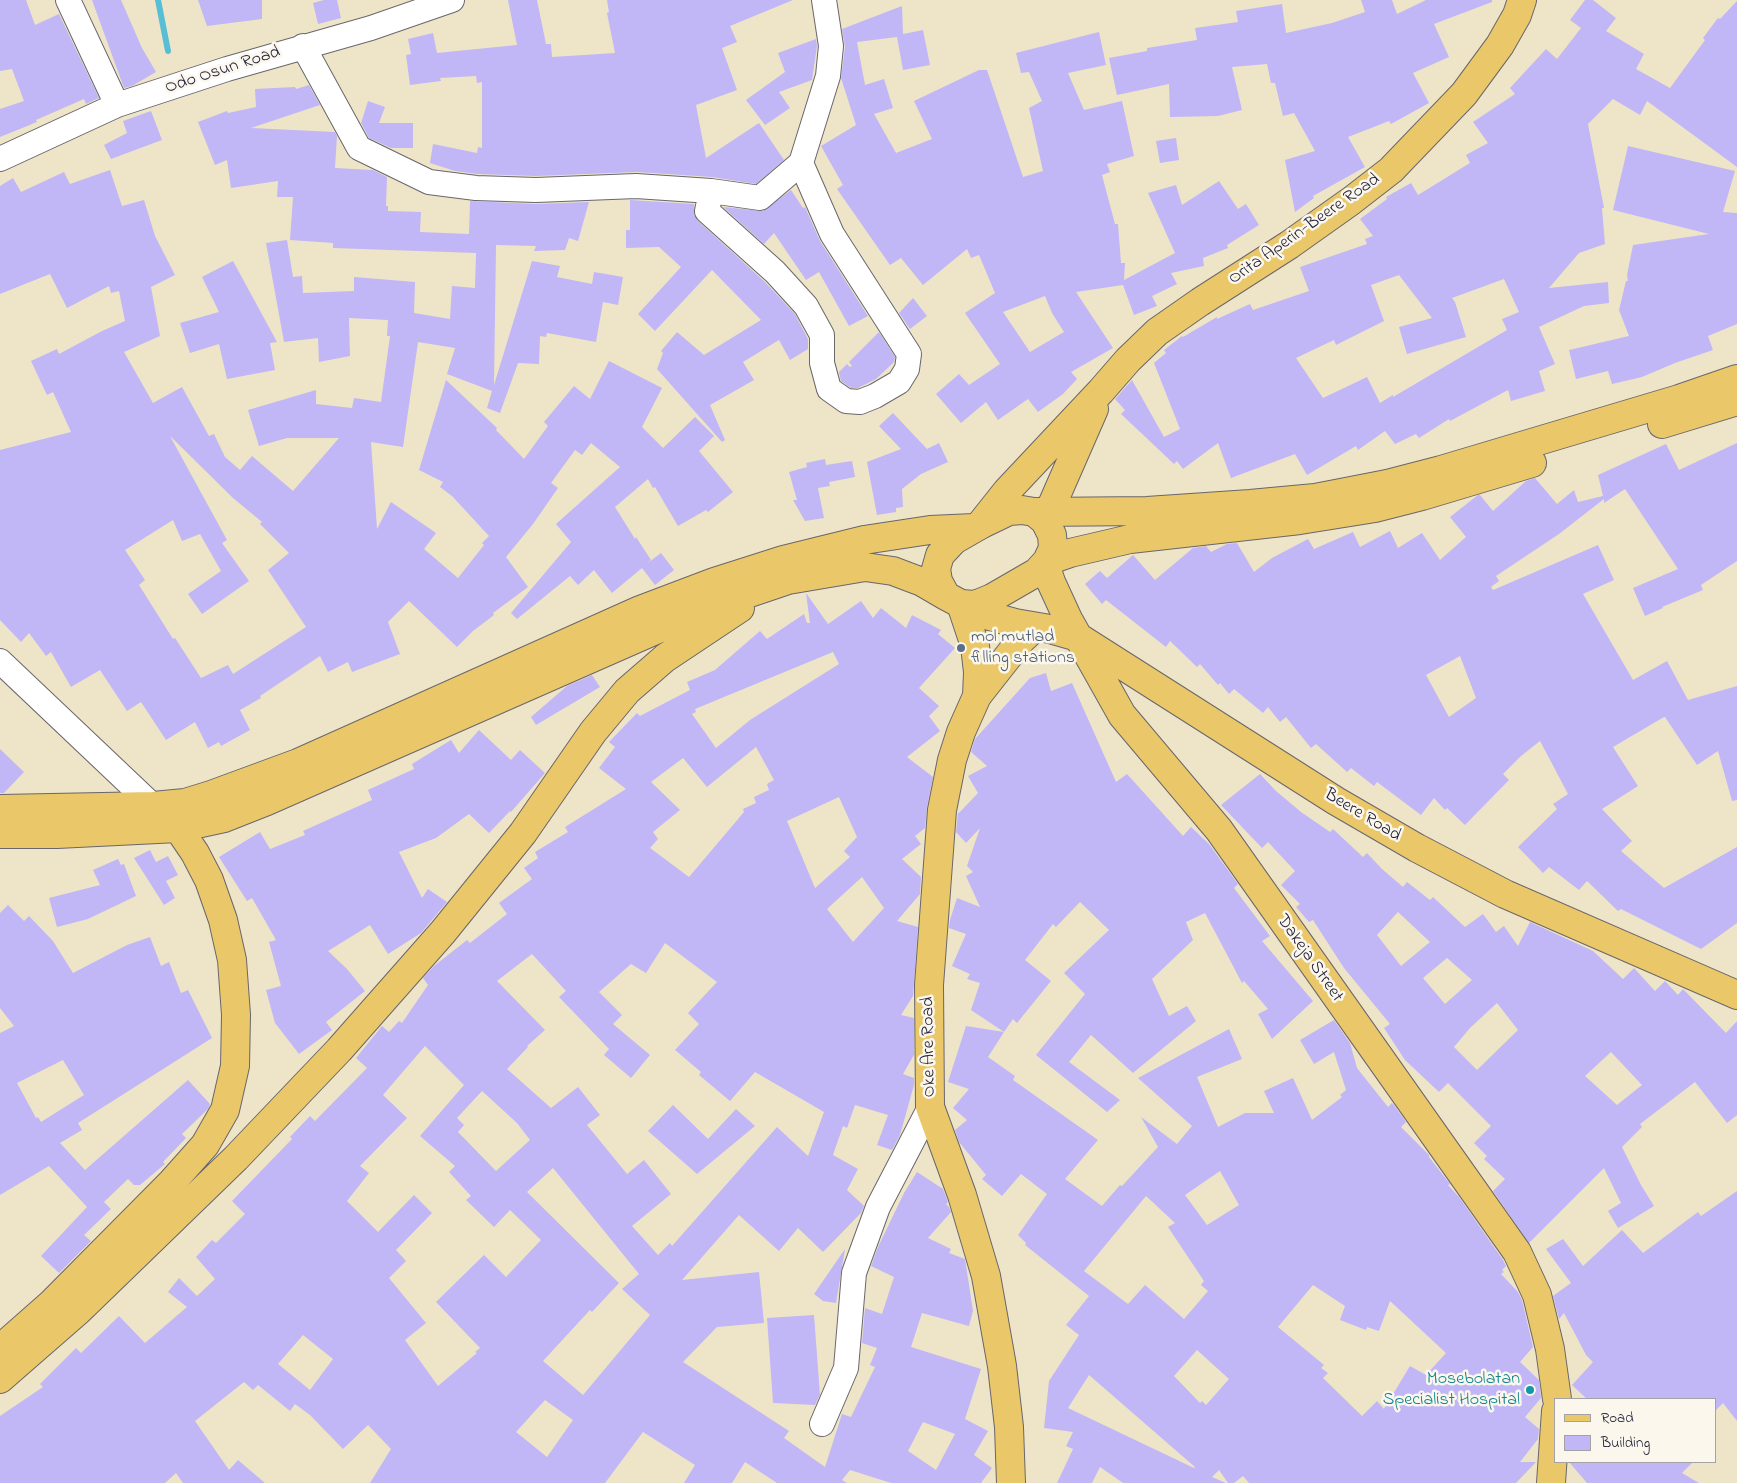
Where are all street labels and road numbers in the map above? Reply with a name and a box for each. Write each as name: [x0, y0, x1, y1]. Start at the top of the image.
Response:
street label: Odo Osun Road: [163, 42, 283, 100]
street label: Orita Aperin-Beere Road: [1225, 170, 1385, 290]
street label: Beere Road: [1320, 785, 1404, 847]
street label: Dakeja Street: [1271, 911, 1347, 1007]
street label: Oke Are Road: [918, 996, 942, 1098]

